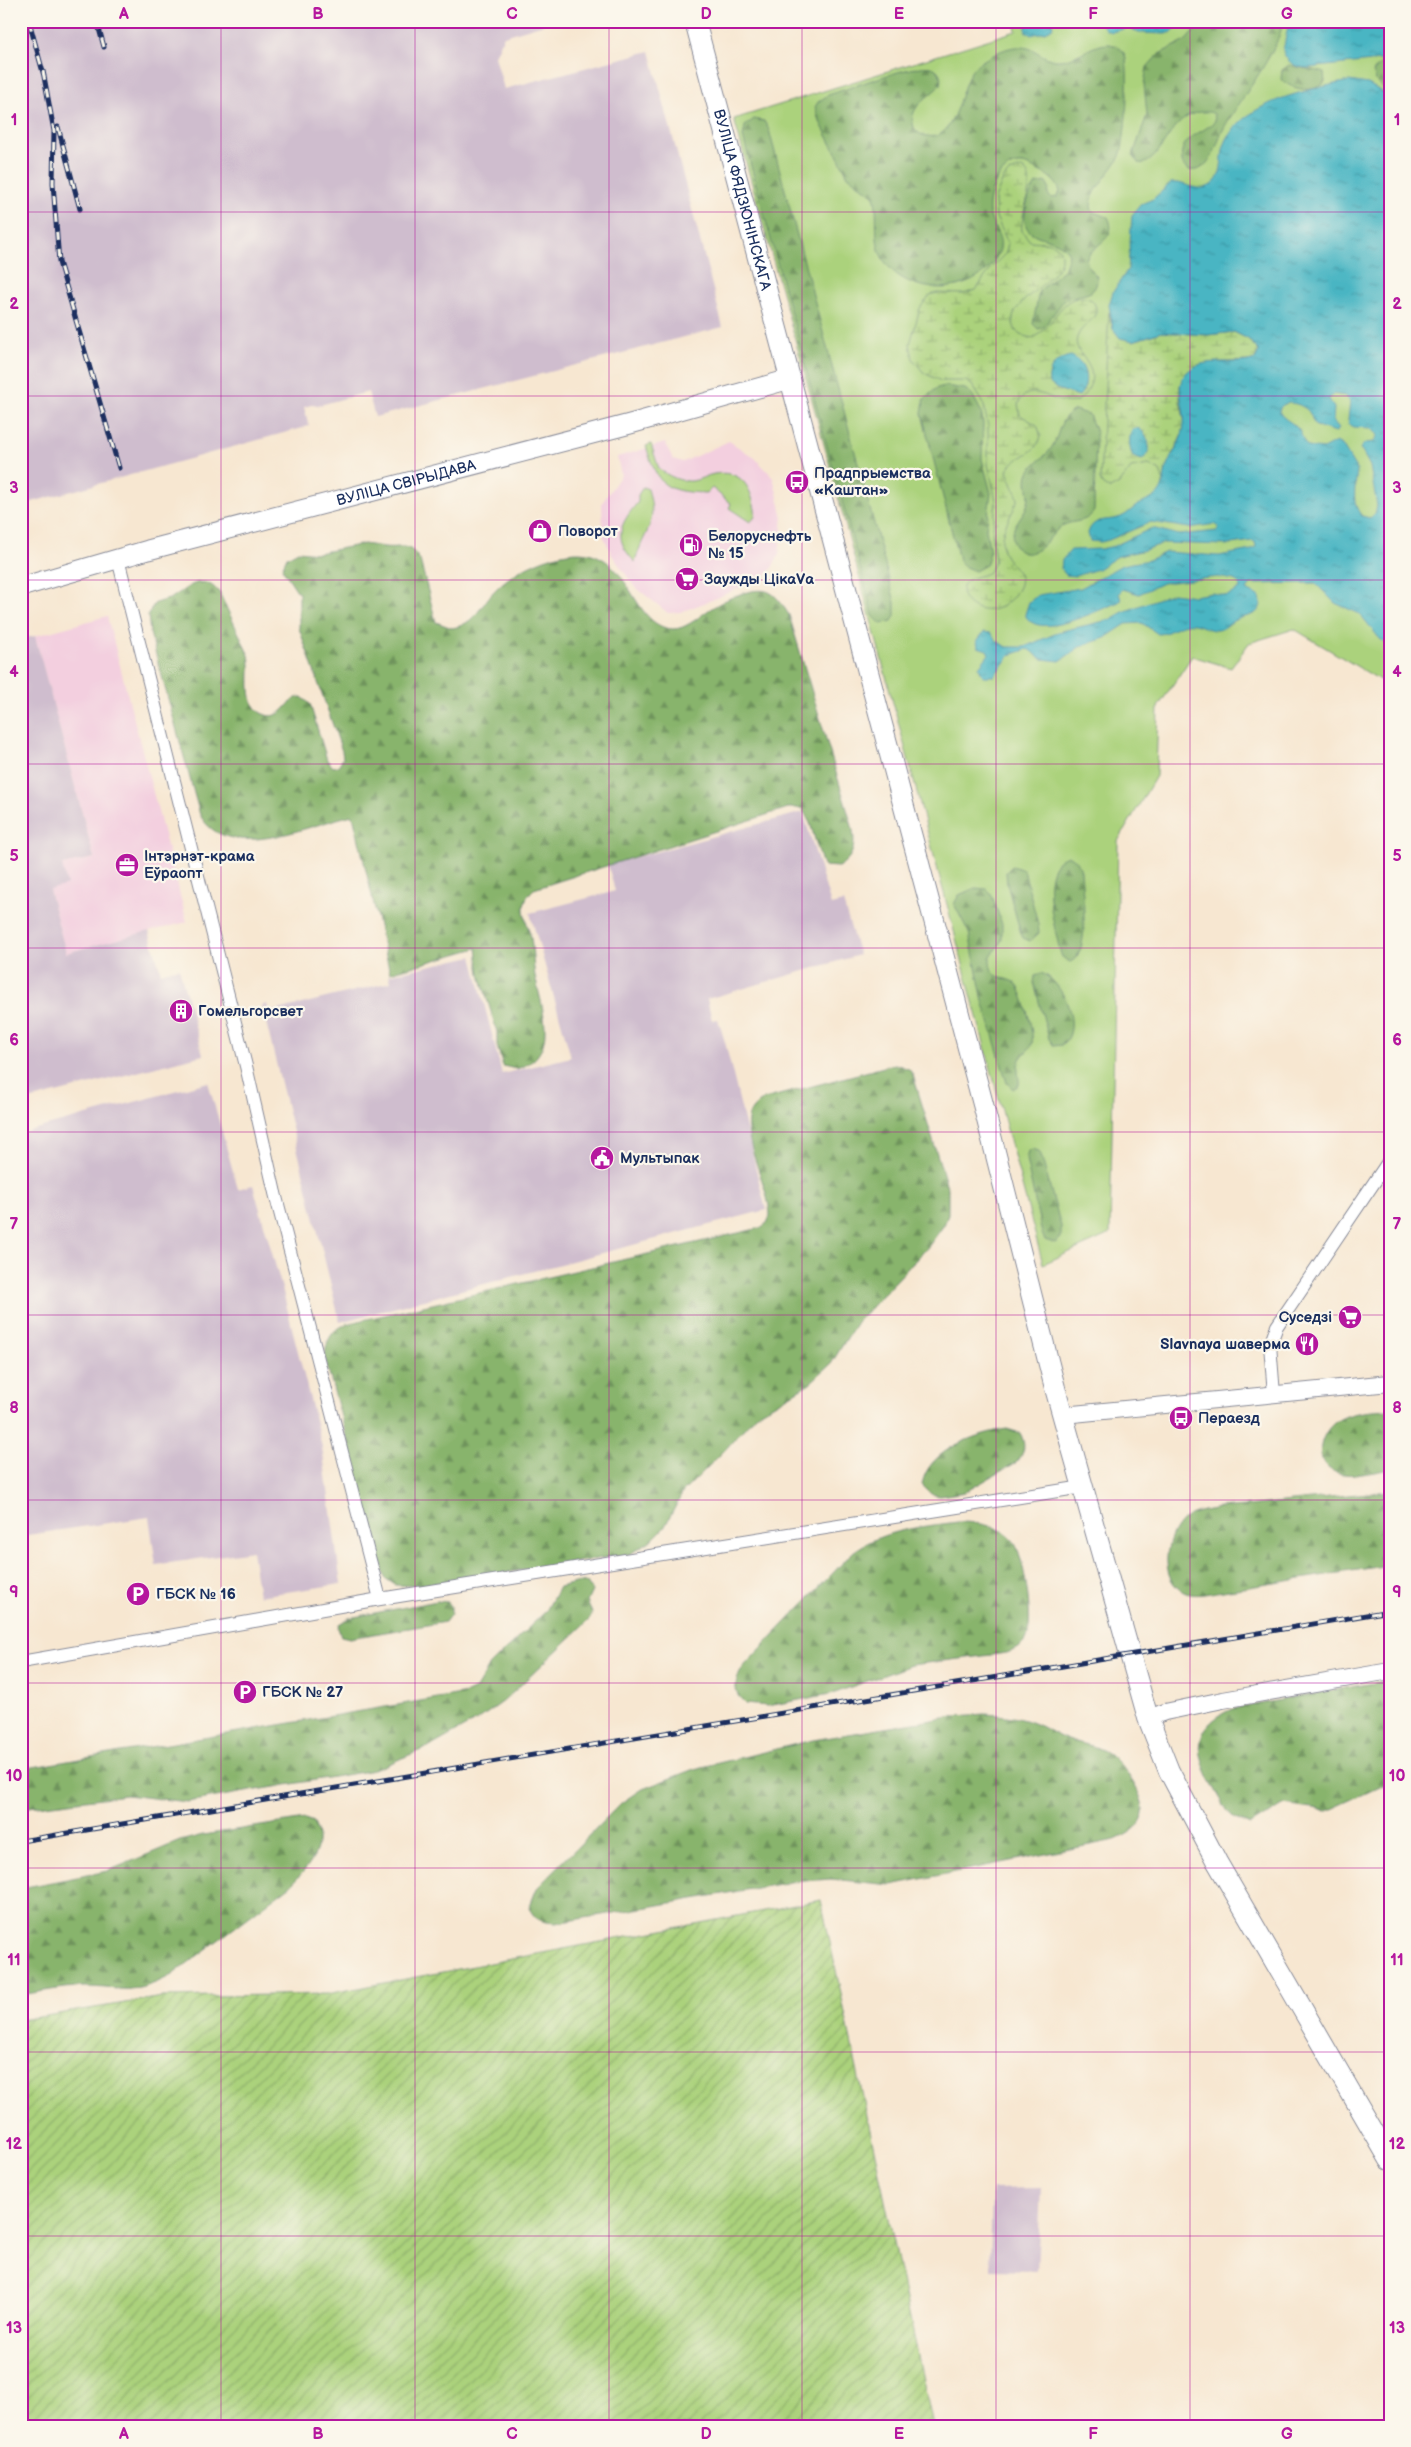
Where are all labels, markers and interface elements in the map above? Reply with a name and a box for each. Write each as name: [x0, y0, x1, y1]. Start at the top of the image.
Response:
text: A: [118, 5, 129, 24]
text: B: [312, 5, 324, 24]
text: C: [506, 5, 518, 24]
text: D: [700, 5, 712, 24]
text: E: [894, 5, 904, 24]
text: F: [1088, 5, 1098, 24]
text: G: [1281, 5, 1293, 24]
street label: ВУЛІЦА ФЯДЗЮНІНСКАГА: [709, 107, 775, 294]
text: 1: [11, 111, 17, 130]
text: 1: [1394, 111, 1400, 130]
text: 2: [9, 295, 19, 314]
text: 2: [1392, 295, 1402, 314]
street label: ВУЛІЦА СВІРЫДАВА: [335, 456, 479, 510]
place label: Прадпрыемства «Каштан»: [814, 464, 931, 500]
bus stop icon: Прадпрыемства «Каштан»: [784, 469, 810, 495]
text: 3: [9, 479, 19, 498]
text: 3: [1392, 479, 1402, 498]
shop icon: Поворот: [527, 518, 553, 544]
place label: Поворот: [558, 522, 619, 541]
place label: Белоруснефть № 15: [708, 527, 812, 563]
fuel station icon: Белоруснефть № 15: [678, 532, 704, 558]
supermarket icon: Заужды ЦікаVа: [674, 566, 700, 592]
place label: Заужды ЦікаVа: [704, 570, 814, 589]
text: 4: [9, 663, 19, 682]
text: 4: [1392, 663, 1402, 682]
text: 5: [9, 847, 19, 866]
place label: Інтэрнэт-крама Еўраопт: [144, 847, 255, 883]
text: 5: [1392, 847, 1402, 866]
office icon: Інтэрнэт-крама Еўраопт: [114, 852, 140, 878]
building icon: Гомельгорсвет: [168, 998, 194, 1024]
place label: Гомельгорсвет: [198, 1002, 304, 1021]
text: 6: [9, 1031, 19, 1050]
text: 6: [1392, 1031, 1402, 1050]
public building icon: Мультыпак: [589, 1145, 615, 1171]
place label: Мультыпак: [620, 1149, 700, 1168]
text: 7: [10, 1215, 19, 1234]
text: 7: [1393, 1215, 1402, 1234]
supermarket icon: Суседзі: [1337, 1304, 1363, 1330]
place label: Суседзі: [1279, 1308, 1332, 1327]
restaurant icon: Slavnaya шаверма: [1294, 1331, 1320, 1357]
place label: Slavnaya шаверма: [1160, 1335, 1290, 1354]
text: 8: [9, 1399, 19, 1418]
text: 8: [1392, 1399, 1402, 1418]
bus stop icon: Пераезд: [1168, 1405, 1194, 1431]
place label: Пераезд: [1198, 1409, 1260, 1428]
parking icon: ГБСК № 16: [125, 1581, 151, 1607]
text: 9: [9, 1583, 19, 1602]
text: 9: [1392, 1583, 1402, 1602]
place label: ГБСК № 16: [156, 1585, 236, 1604]
parking icon: ГБСК № 27: [232, 1679, 258, 1705]
place label: ГБСК № 27: [262, 1683, 343, 1702]
text: 10: [6, 1767, 22, 1786]
text: 10: [1389, 1767, 1405, 1786]
text: 11: [7, 1951, 21, 1970]
text: 11: [1390, 1951, 1404, 1970]
text: 12: [6, 2135, 23, 2154]
text: 12: [1389, 2135, 1406, 2154]
text: 13: [6, 2319, 22, 2338]
text: 13: [1389, 2319, 1405, 2338]
text: A: [118, 2425, 129, 2444]
text: B: [312, 2425, 324, 2444]
text: C: [506, 2425, 518, 2444]
text: D: [700, 2425, 712, 2444]
text: E: [894, 2425, 904, 2444]
text: F: [1088, 2425, 1098, 2444]
text: G: [1281, 2425, 1293, 2444]

